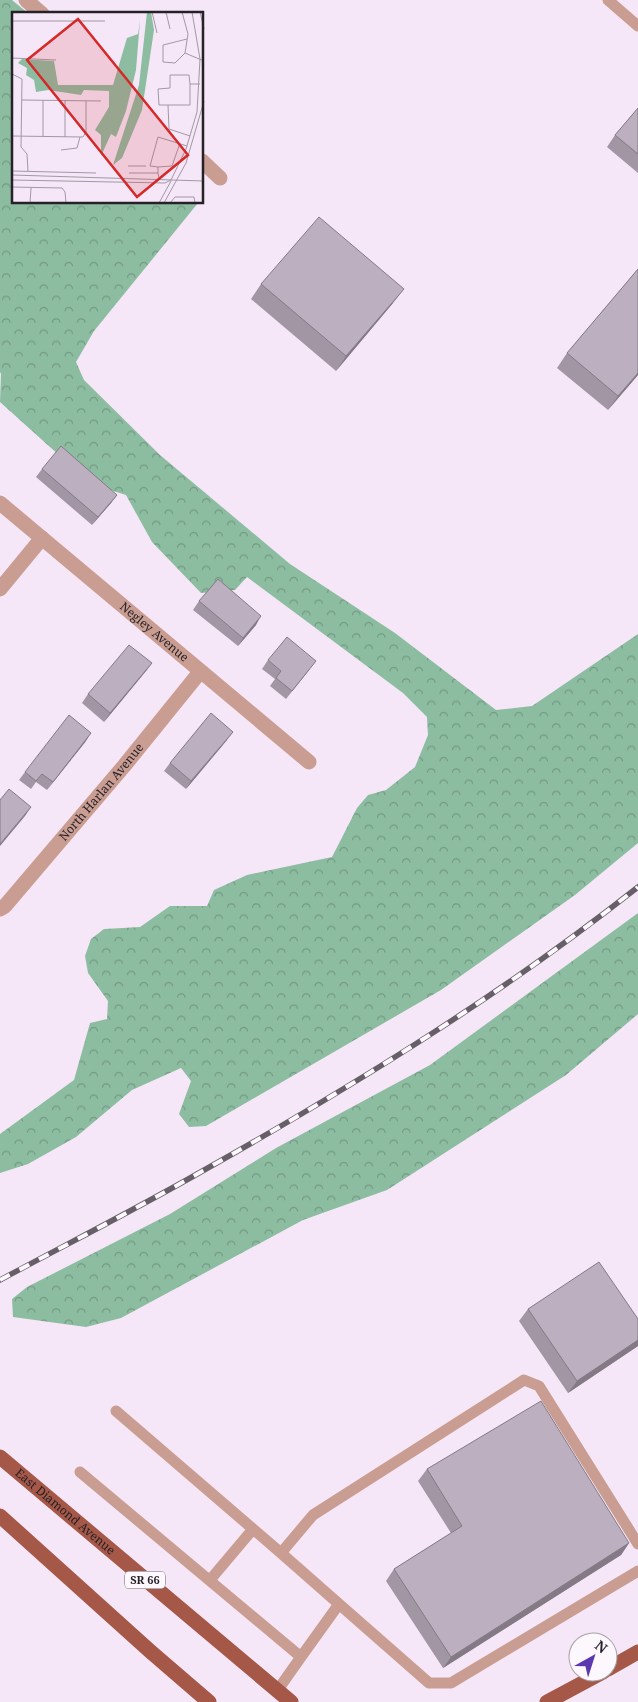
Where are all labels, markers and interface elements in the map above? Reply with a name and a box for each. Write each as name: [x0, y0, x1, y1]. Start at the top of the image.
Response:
inset map: [12, 12, 204, 204]
street label: Negley Avenue: [116, 598, 192, 666]
street label: North Harlan Avenue: [55, 739, 147, 844]
street label: East Diamond Avenue: [12, 1464, 119, 1558]
road number: SR 66: [125, 1572, 165, 1588]
north arrow: [568, 1632, 618, 1682]
text: N: [591, 1636, 612, 1657]

